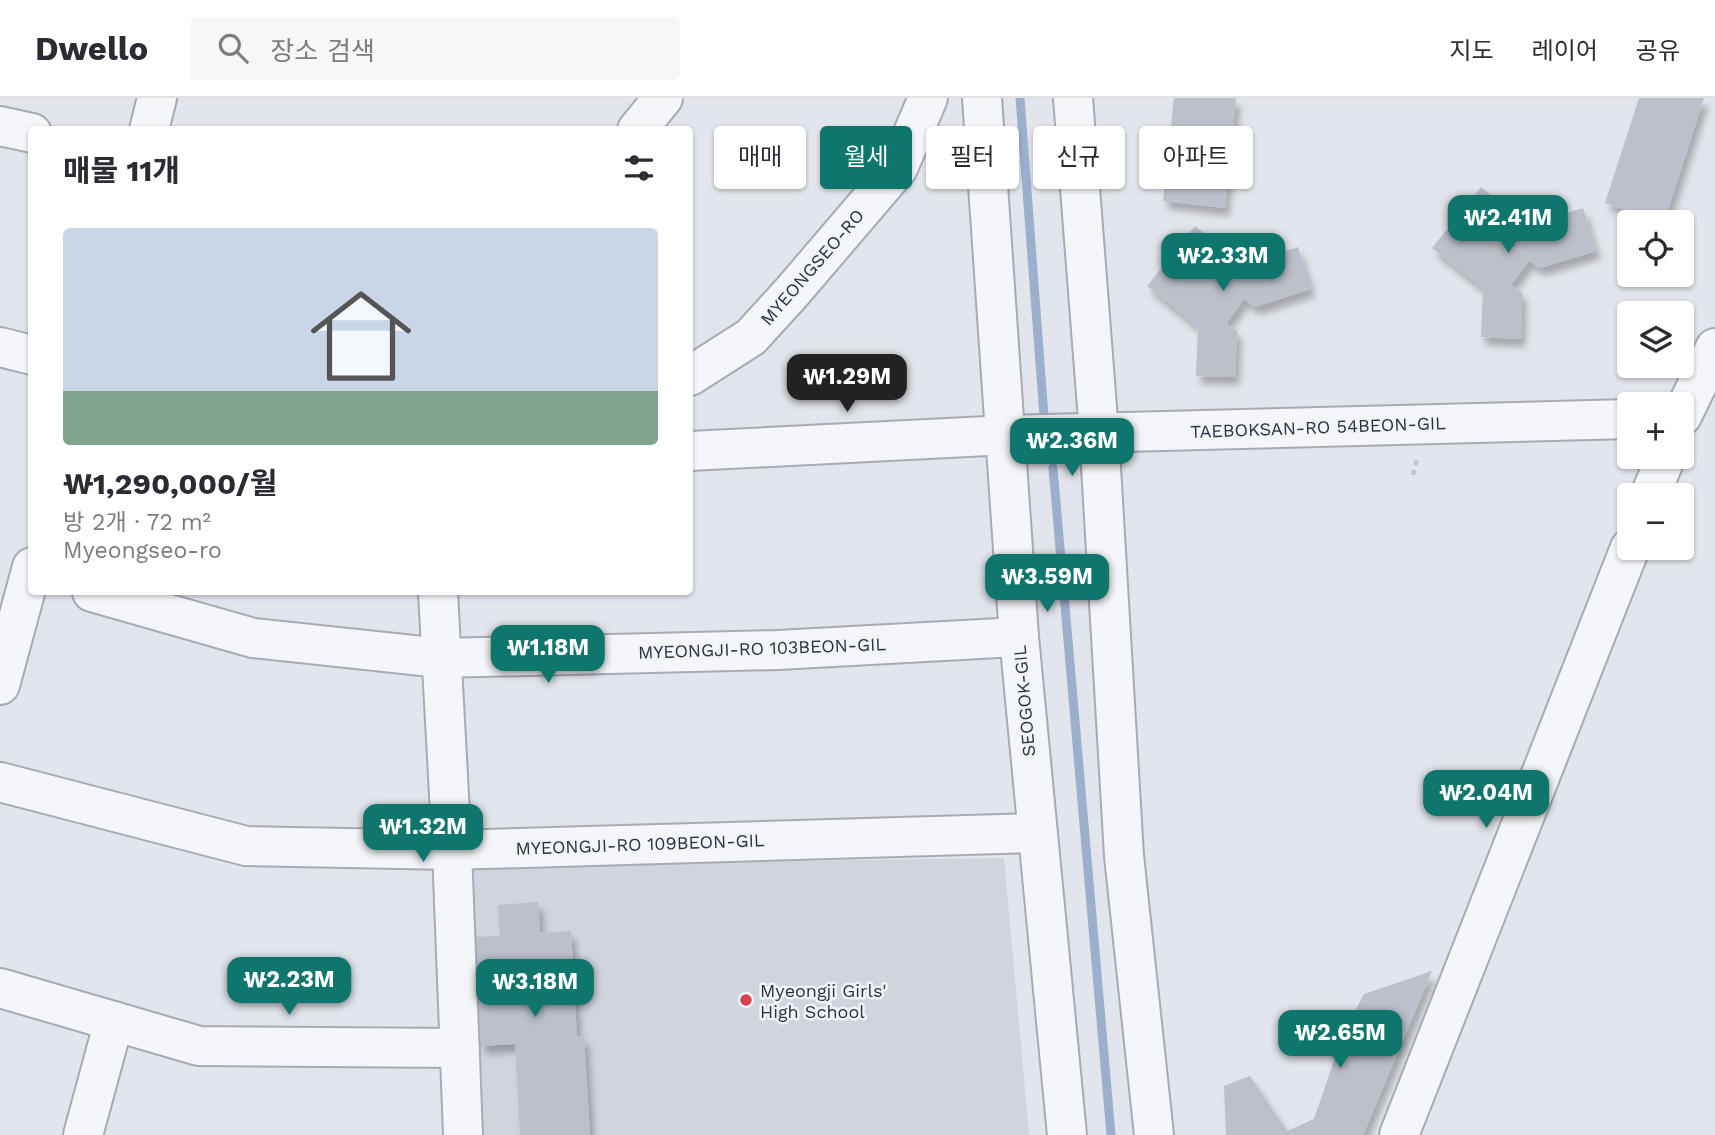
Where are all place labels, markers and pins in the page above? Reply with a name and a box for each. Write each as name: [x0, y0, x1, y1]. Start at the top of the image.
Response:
pin: ₩2.41M: [1451, 195, 1565, 255]
pin: ₩2.33M: [1166, 234, 1280, 293]
pin: ₩1.29M: [790, 354, 904, 414]
pin: ₩2.36M: [1015, 418, 1129, 478]
pin: ₩3.59M: [990, 554, 1104, 614]
pin: ₩1.18M: [491, 626, 605, 685]
pin: ₩2.04M: [1429, 770, 1543, 830]
pin: ₩1.32M: [366, 804, 480, 864]
pin: ₩2.23M: [232, 958, 346, 1017]
pin: ₩3.18M: [478, 960, 592, 1019]
place label: Myeongji Girls' High School: [760, 980, 886, 1022]
marker: Myeongji Girls' High School: [738, 992, 754, 1008]
pin: ₩2.65M: [1283, 1010, 1397, 1070]

